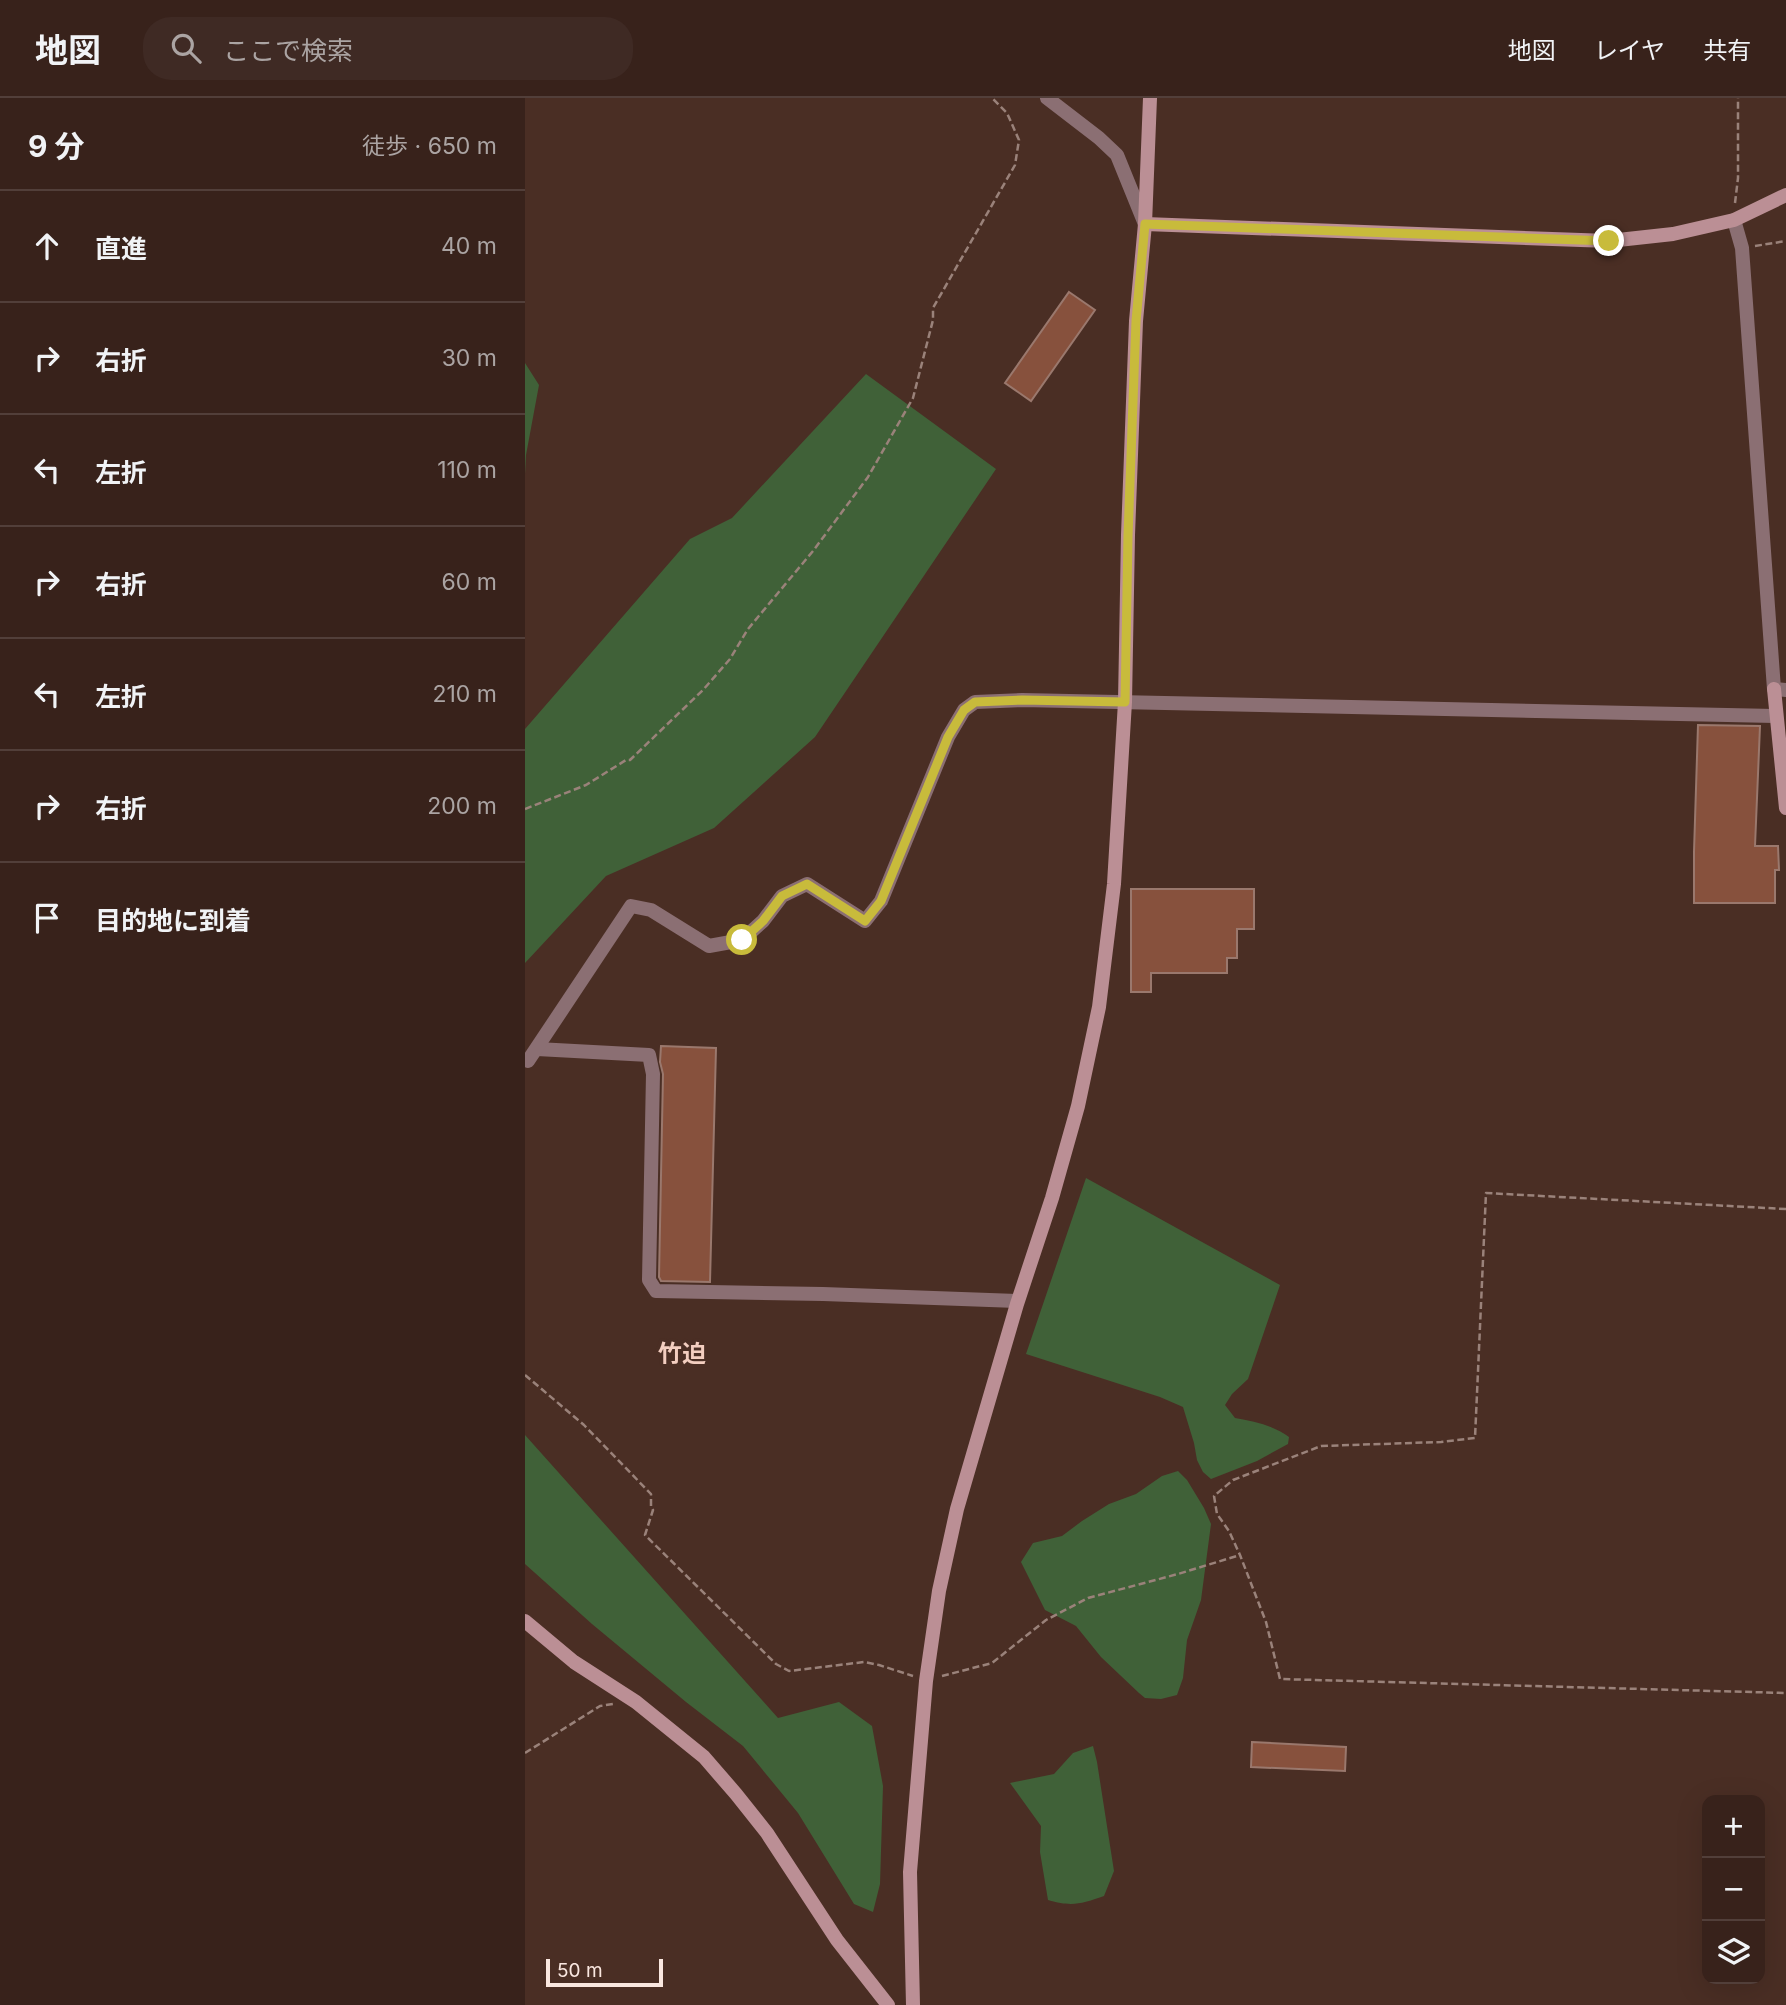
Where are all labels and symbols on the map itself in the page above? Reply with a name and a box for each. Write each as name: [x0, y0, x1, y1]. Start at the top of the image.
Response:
route end: [1593, 225, 1624, 256]
route start: [726, 924, 757, 955]
district label: 竹迫: [658, 1339, 706, 1368]
scale bar: [546, 1956, 663, 1988]

